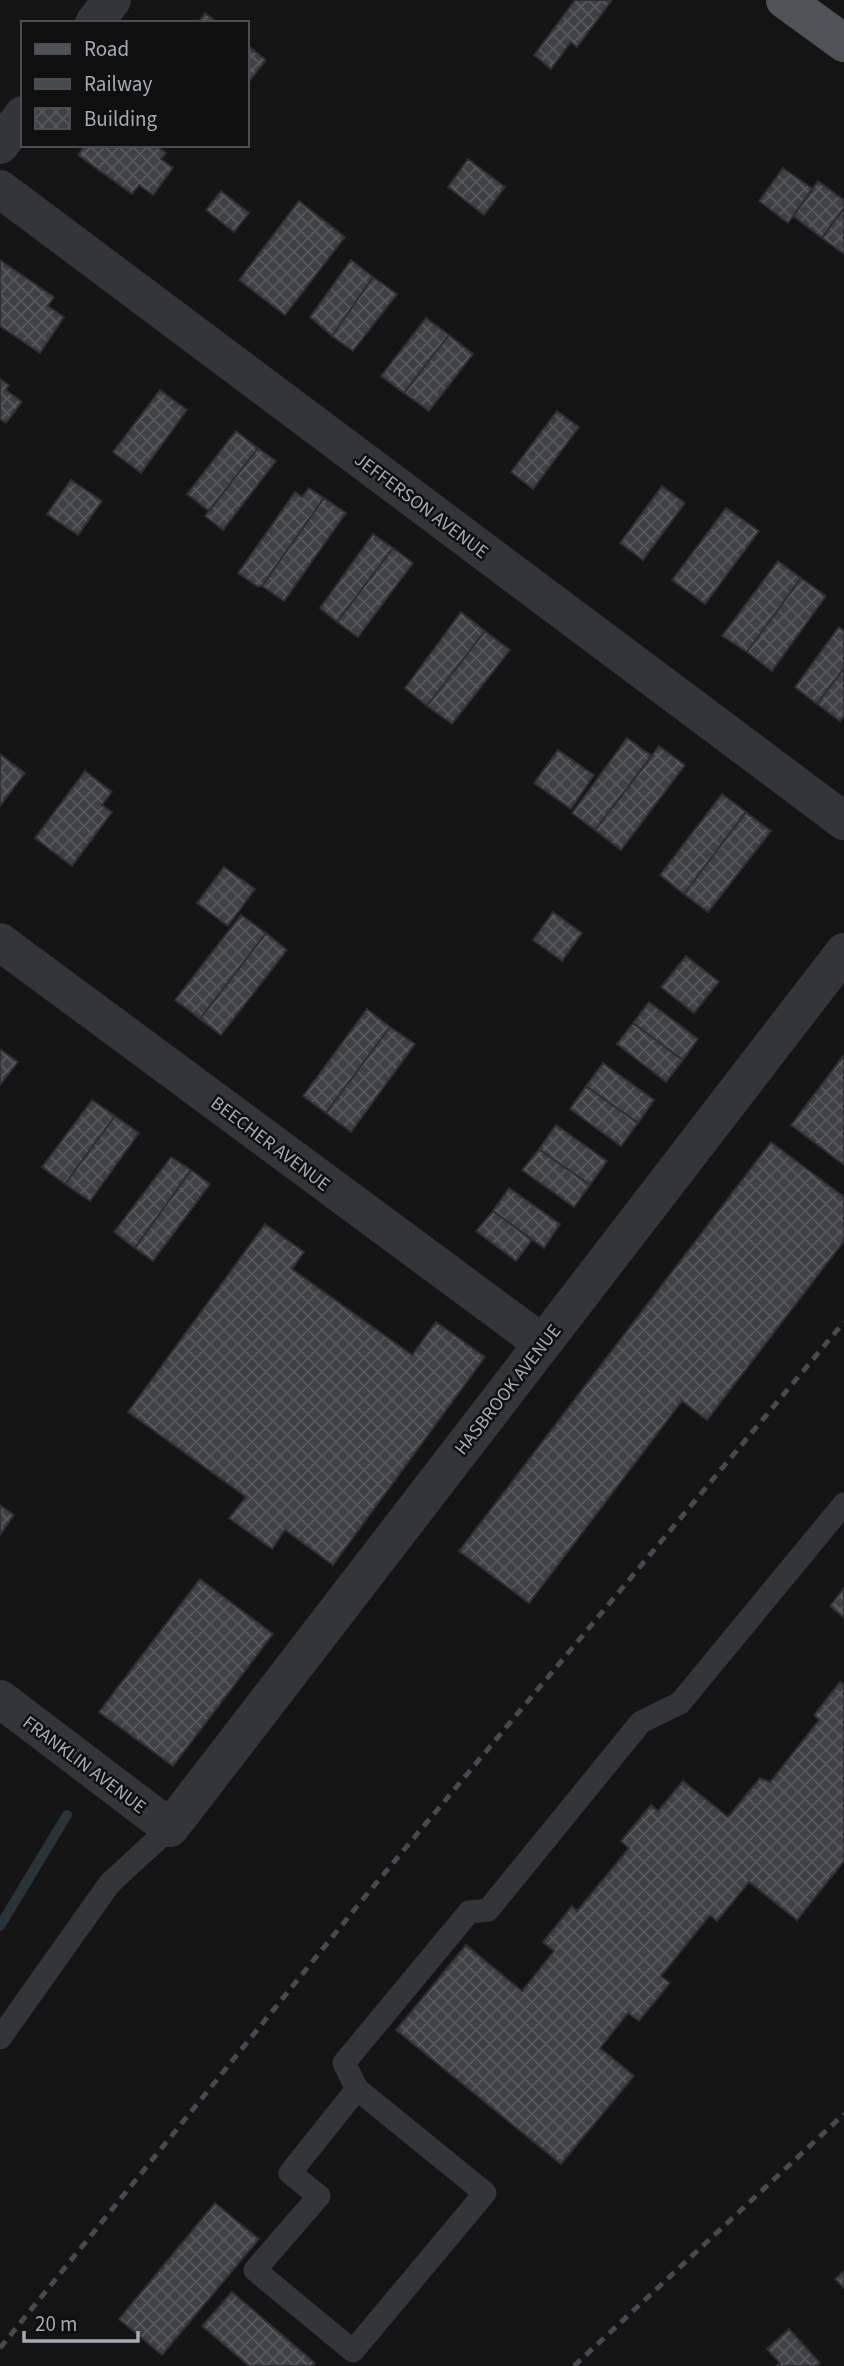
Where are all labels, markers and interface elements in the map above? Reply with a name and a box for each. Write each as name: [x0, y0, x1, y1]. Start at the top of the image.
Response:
legend: [21, 21, 248, 147]
text: Road: [84, 34, 129, 64]
text: Railway: [84, 69, 152, 99]
text: Building: [84, 104, 158, 134]
street label: JEFFERSON AVENUE: [348, 447, 494, 566]
street label: BEECHER AVENUE: [205, 1090, 336, 1198]
street label: HASBROOK AVENUE: [449, 1319, 568, 1461]
street label: FRANKLIN AVENUE: [17, 1710, 152, 1821]
scale bar: [24, 2300, 138, 2344]
text: 20 m: [35, 2309, 77, 2339]

